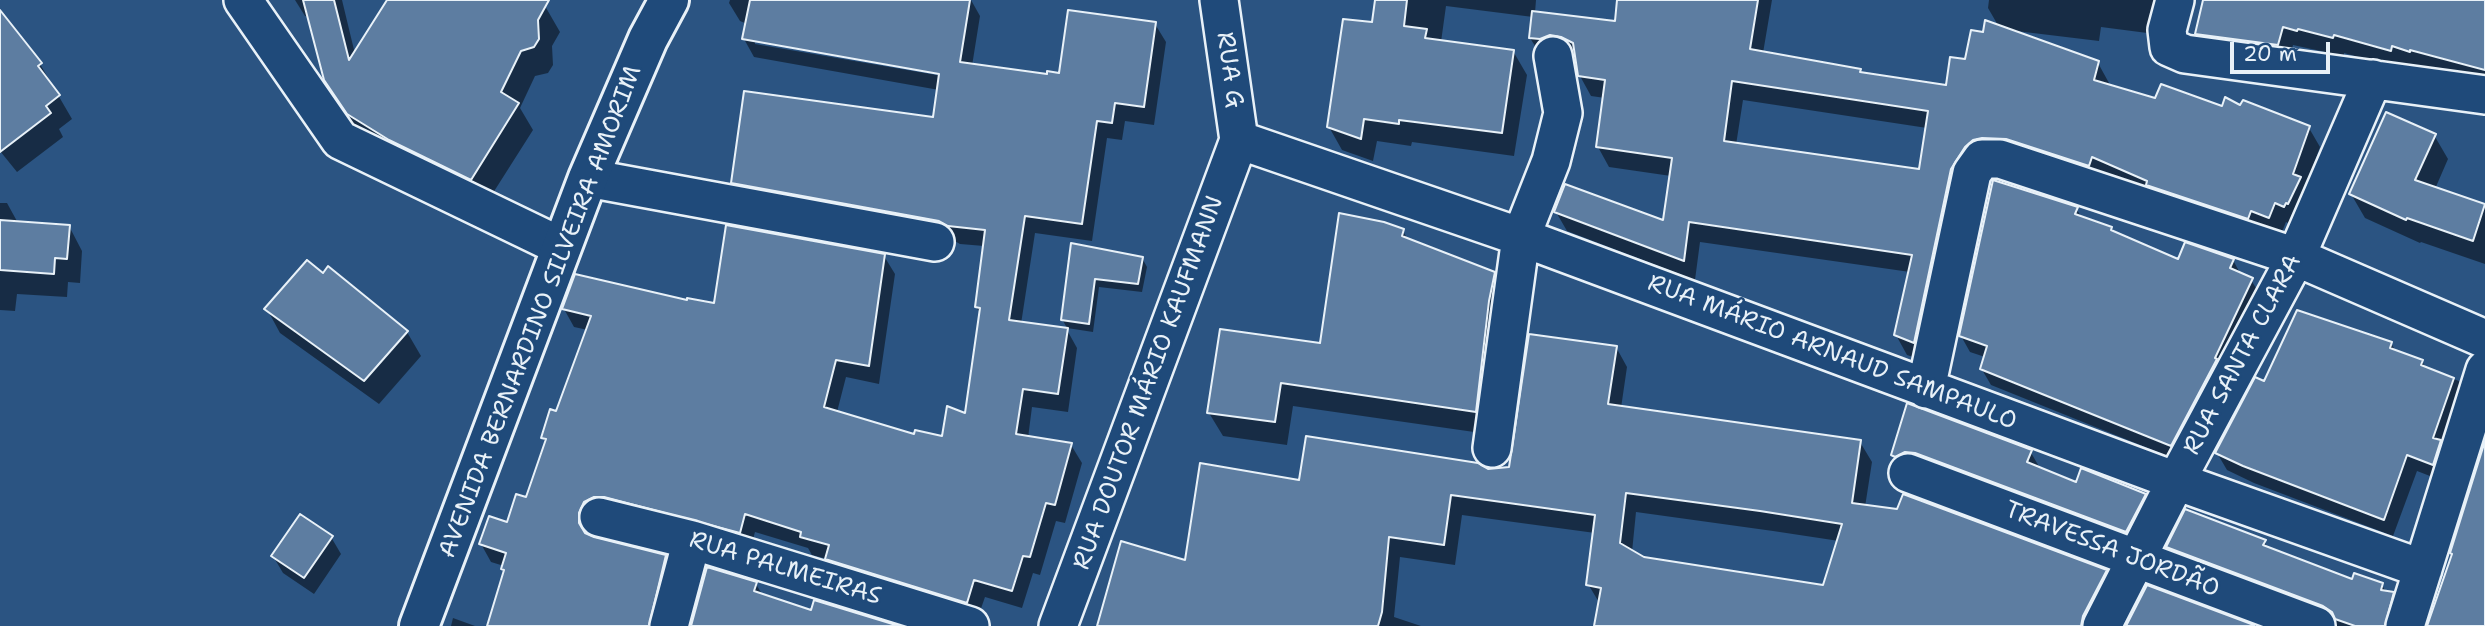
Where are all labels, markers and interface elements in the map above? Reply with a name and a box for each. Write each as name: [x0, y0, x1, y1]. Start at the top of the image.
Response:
scale bar: [2233, 28, 2333, 72]
street label: RUA G: [1209, 30, 1249, 110]
text: 20 m: [2243, 40, 2297, 68]
street label: AVENIDA BERNARDINO SILVEIRA AMORIM: [434, 62, 648, 562]
street label: RUA DOUTOR MÁRIO KAUFMANN: [1068, 192, 1230, 574]
street label: RUA SANTA CLARA: [2178, 250, 2308, 460]
street label: RUA MÁRIO ARNAUD SAMPAULO: [1643, 269, 2021, 437]
street label: TRAVESSA JORDÃO: [2001, 496, 2223, 604]
street label: RUA PALMEIRAS: [686, 526, 884, 612]

